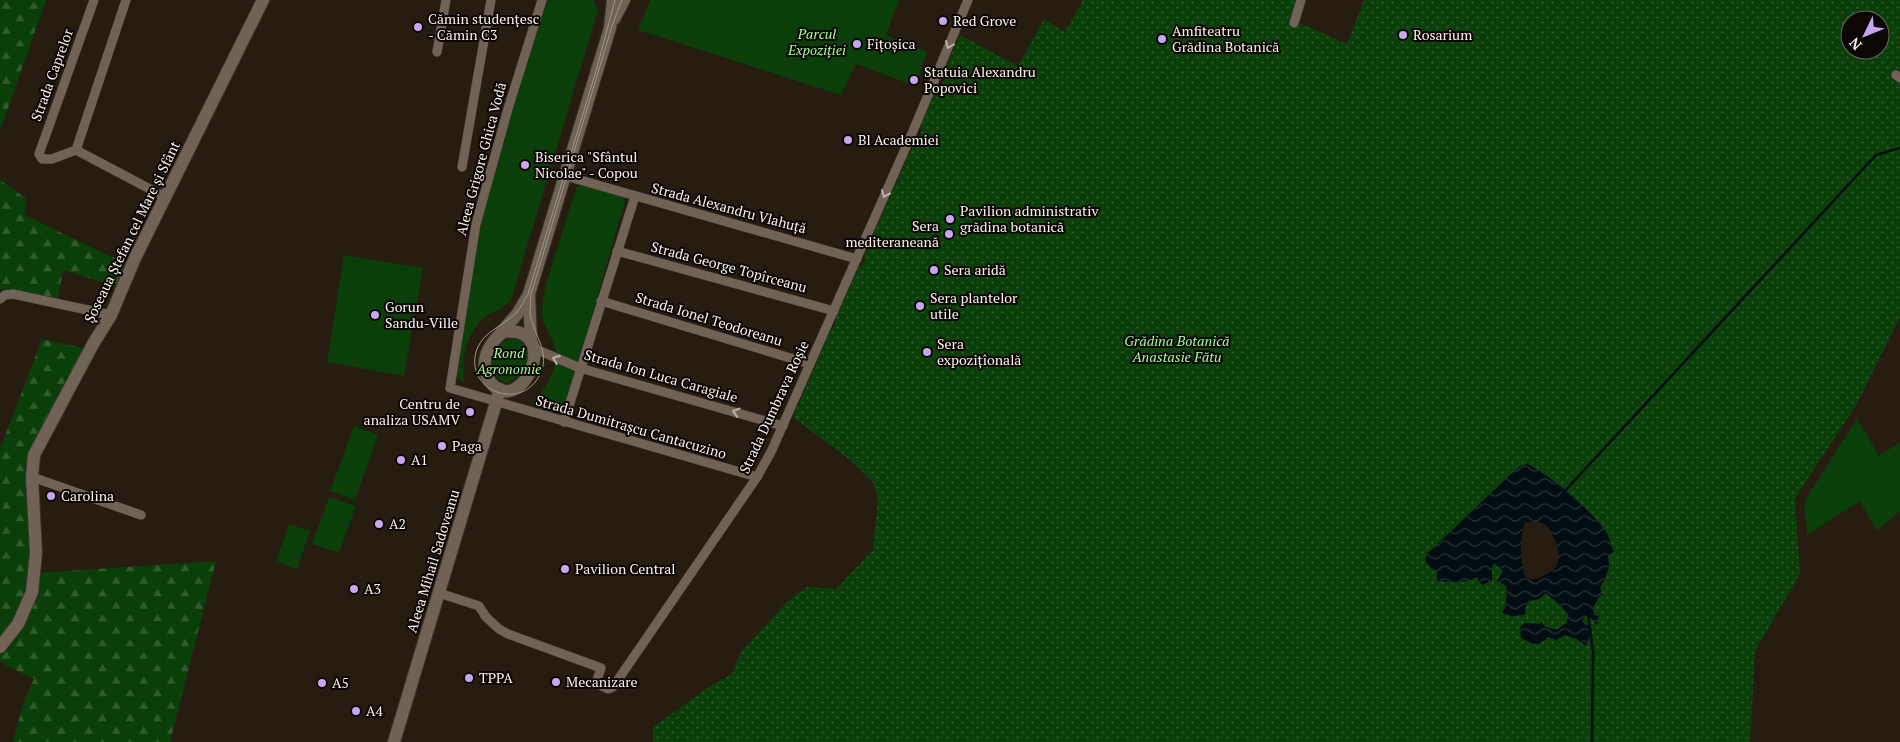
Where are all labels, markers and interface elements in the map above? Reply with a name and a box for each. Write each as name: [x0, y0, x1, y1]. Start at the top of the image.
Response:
place label: Cămin studențesc - Cămin C3: [428, 9, 539, 44]
north arrow: [1840, 10, 1890, 60]
place label: Red Grove: [953, 11, 1016, 30]
marker: Red Grove: [937, 15, 949, 27]
marker: Cămin studențesc - Cămin C3: [412, 21, 424, 33]
place label: Amfiteatru Grădina Botanică: [1172, 21, 1279, 56]
park label: Parcul Expoziției: [787, 24, 846, 59]
street label: Strada Caprelor: [26, 25, 77, 124]
place label: Rosarium: [1413, 25, 1472, 44]
marker: Rosarium: [1397, 29, 1409, 41]
marker: Amfiteatru Grădina Botanică: [1156, 33, 1168, 45]
place label: Fițoșica: [867, 34, 916, 53]
text: N: [1844, 34, 1866, 55]
marker: Fițoșica: [851, 38, 863, 50]
one-way arrow: [945, 40, 956, 49]
place label: Statuia Alexandru Popovici: [924, 62, 1036, 97]
marker: Statuia Alexandru Popovici: [908, 74, 920, 86]
street label: Aleea Grigore Ghica Vodă: [451, 80, 510, 238]
place label: Bl Academiei: [858, 130, 939, 149]
marker: Bl Academiei: [842, 134, 854, 146]
street label: Șoseaua Ștefan cel Mare și Sfânt: [79, 137, 184, 326]
place label: Biserica "Sfântul Nicolae" - Copou: [535, 147, 638, 182]
marker: Biserica "Sfântul Nicolae" - Copou: [519, 159, 531, 171]
street label: Strada Alexandru Vlahuță: [649, 178, 809, 237]
one-way arrow: [881, 189, 892, 198]
place label: Pavilion administrativ grădina botanică: [960, 201, 1099, 236]
marker: Pavilion administrativ grădina botanică: [944, 213, 956, 225]
place label: Sera mediteraneană: [845, 216, 939, 251]
marker: Sera mediteraneană: [943, 228, 955, 240]
street label: Strada George Topîrceanu: [649, 237, 809, 296]
place label: Sera aridă: [944, 260, 1006, 279]
marker: Sera aridă: [928, 264, 940, 276]
street label: Strada Ionel Teodoreanu: [633, 287, 785, 350]
place label: Sera plantelor utile: [930, 288, 1018, 323]
place label: Gorun Sandu-Ville: [385, 297, 458, 332]
marker: Sera plantelor utile: [914, 300, 926, 312]
marker: Gorun Sandu-Ville: [369, 309, 381, 321]
park label: Grădina Botanică Anastasie Fătu: [1124, 331, 1230, 366]
place label: Sera expozițîonală: [937, 334, 1021, 369]
street label: Strada Dumbrava Roșie: [734, 337, 813, 476]
park label: Rond Agronomie: [476, 343, 542, 378]
street label: Strada Ion Luca Caragiale: [582, 344, 740, 407]
marker: Sera expozițîonală: [921, 346, 933, 358]
one-way arrow: [552, 355, 561, 365]
street label: Strada Dumitrașcu Cantacuzino: [534, 390, 729, 463]
place label: Centru de analiza USAMV: [364, 394, 460, 429]
marker: Centru de analiza USAMV: [464, 406, 476, 418]
one-way arrow: [732, 408, 740, 418]
place label: Paga: [452, 436, 482, 455]
marker: Paga: [436, 440, 448, 452]
place label: A1: [411, 450, 428, 469]
marker: A1: [395, 454, 407, 466]
place label: Carolina: [61, 486, 114, 505]
street label: Aleea Mihail Sadoveanu: [402, 487, 463, 635]
marker: Carolina: [45, 490, 57, 502]
place label: A2: [389, 514, 406, 533]
marker: A2: [373, 518, 385, 530]
place label: Pavilion Central: [575, 559, 676, 578]
marker: Pavilion Central: [559, 563, 571, 575]
place label: A3: [364, 579, 381, 598]
marker: A3: [348, 583, 360, 595]
place label: TPPA: [479, 668, 513, 687]
marker: TPPA: [463, 672, 475, 684]
place label: Mecanizare: [566, 672, 638, 691]
place label: A5: [332, 673, 349, 692]
marker: Mecanizare: [550, 676, 562, 688]
marker: A5: [316, 677, 328, 689]
place label: A4: [366, 701, 384, 720]
marker: A4: [350, 705, 362, 717]

